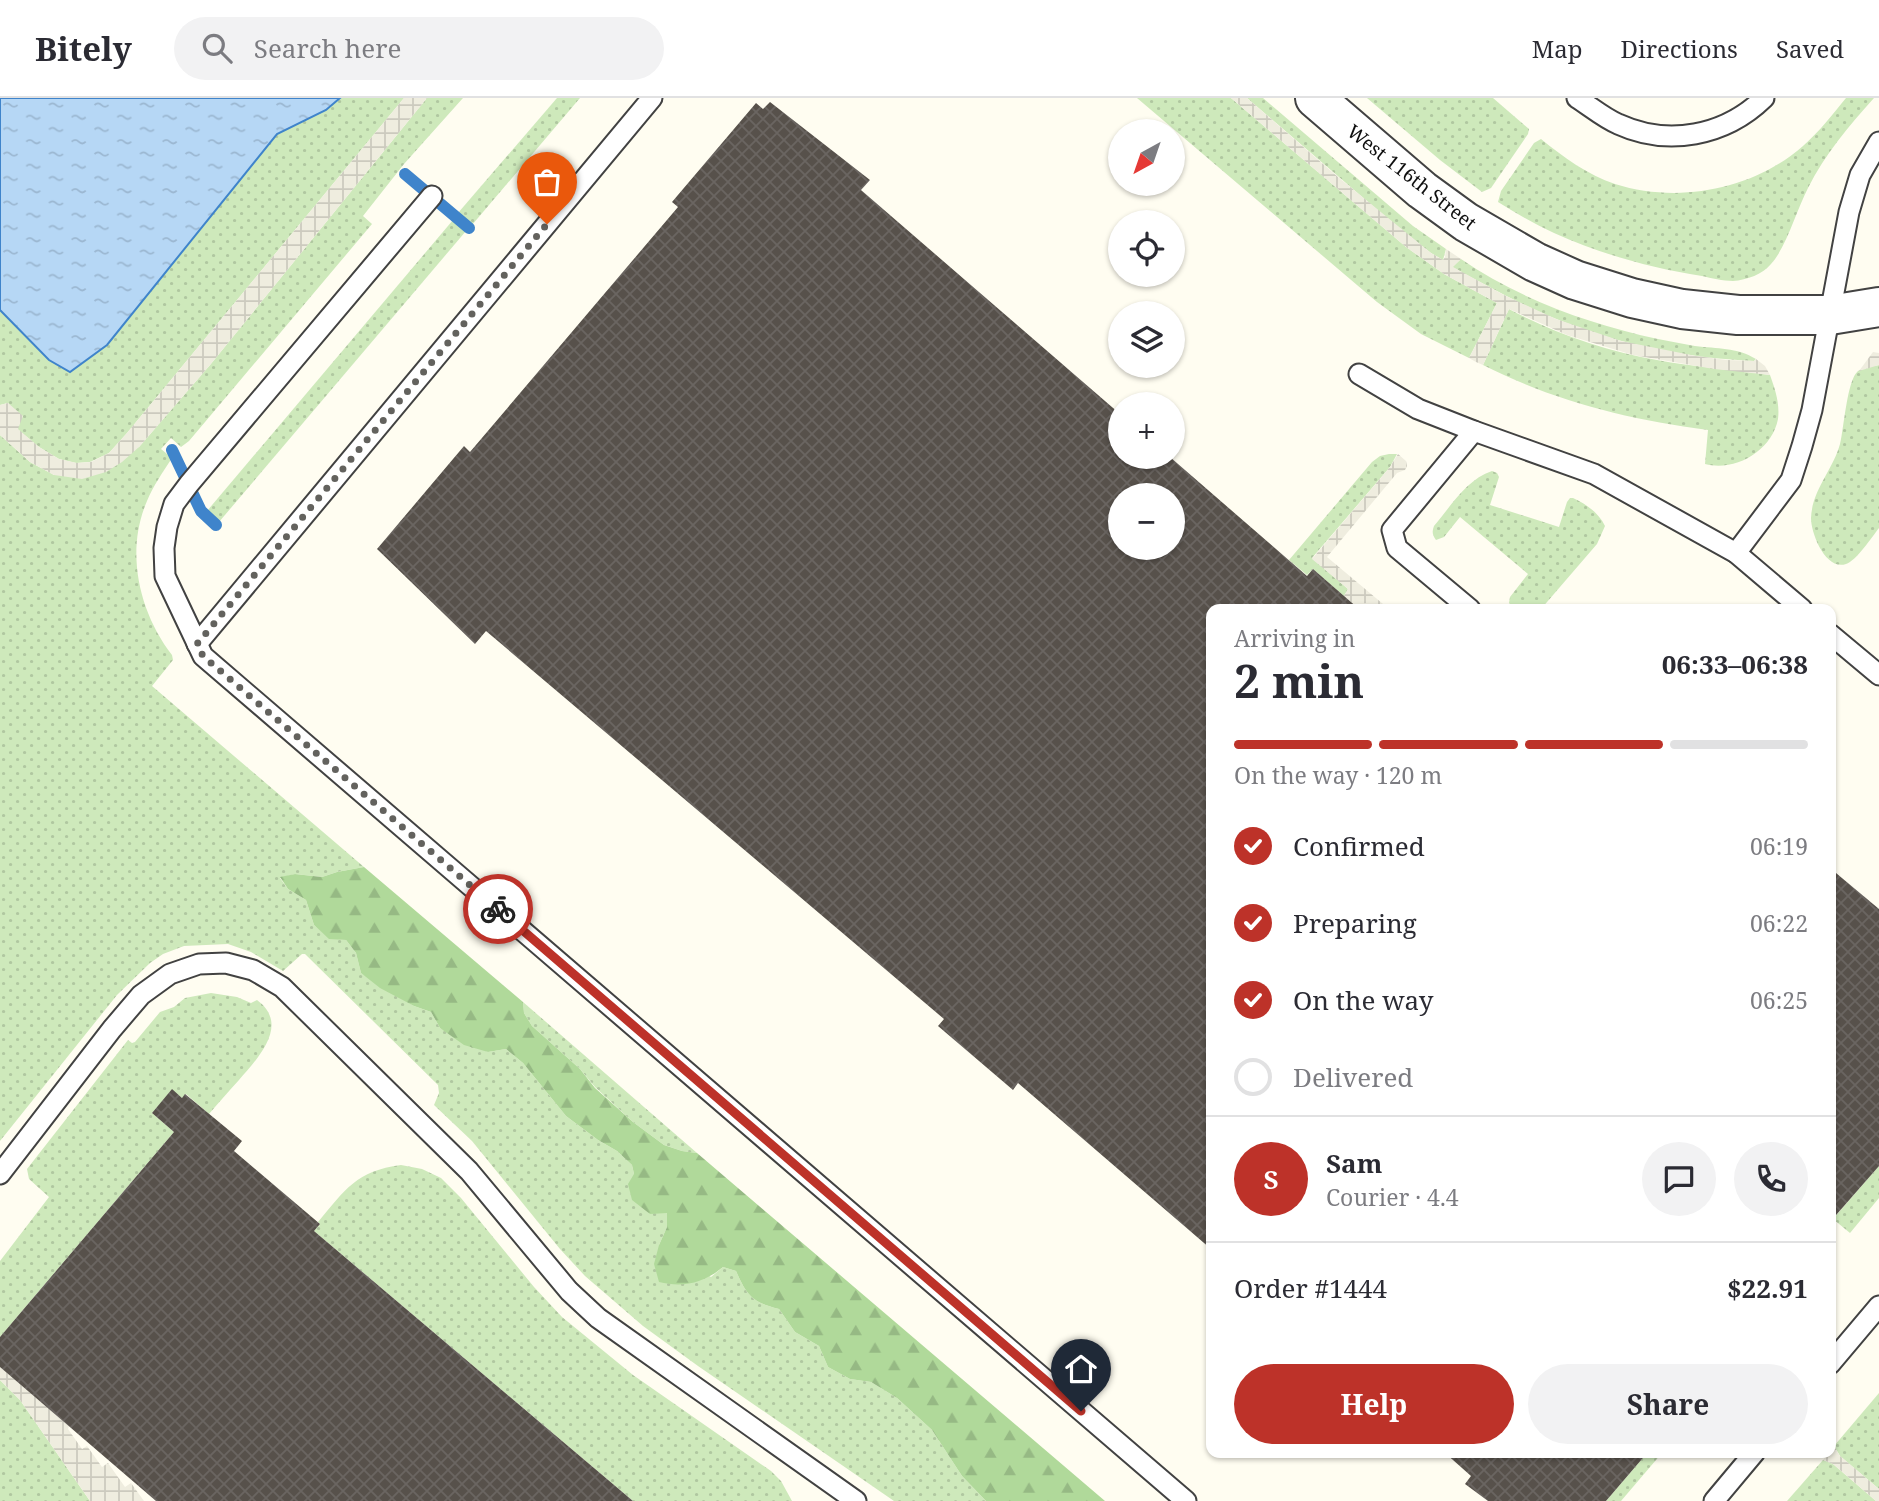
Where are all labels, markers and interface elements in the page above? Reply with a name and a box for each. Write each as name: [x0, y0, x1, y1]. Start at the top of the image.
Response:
search box: [174, 17, 664, 80]
text: Bitely: [35, 26, 132, 71]
icon: search: [198, 29, 236, 67]
text: Search here: [254, 30, 401, 66]
text: Map: [1532, 32, 1583, 65]
text: Directions: [1621, 32, 1738, 65]
text: Saved: [1776, 32, 1844, 65]
street label: West 116th Street: [1342, 118, 1482, 236]
north arrow: [1108, 119, 1185, 196]
map controls: [1108, 119, 1185, 560]
pin: [517, 152, 577, 224]
icon: bag: [528, 163, 566, 201]
button: locate: [1108, 210, 1185, 287]
button: layers: [1108, 301, 1185, 378]
button: +: [1108, 392, 1185, 469]
button: −: [1108, 483, 1185, 560]
text: Arriving in: [1234, 622, 1355, 654]
text: 06:33–06:38: [1662, 646, 1808, 682]
text: 2 min: [1234, 649, 1364, 711]
text: On the way · 120 m: [1234, 759, 1442, 791]
icon: check: [1234, 827, 1272, 865]
text: Confirmed: [1293, 828, 1425, 864]
text: 06:19: [1750, 830, 1808, 862]
courier: [463, 874, 533, 944]
icon: bike: [479, 890, 517, 928]
icon: check: [1234, 904, 1272, 942]
text: Preparing: [1293, 905, 1417, 941]
text: 06:22: [1750, 907, 1808, 939]
icon: check: [1234, 981, 1272, 1019]
text: On the way: [1293, 982, 1433, 1018]
text: 06:25: [1750, 984, 1808, 1016]
text: Delivered: [1293, 1059, 1413, 1095]
button: chat: [1642, 1142, 1716, 1216]
button: phone: [1734, 1142, 1808, 1216]
text: Sam: [1326, 1145, 1382, 1181]
text: S: [1263, 1161, 1279, 1197]
text: Courier · 4.4: [1326, 1181, 1459, 1213]
text: Order #1444: [1234, 1270, 1387, 1306]
text: $22.91: [1727, 1270, 1808, 1306]
pin: [1051, 1339, 1111, 1411]
icon: home: [1062, 1350, 1100, 1388]
button: Help: [1234, 1364, 1514, 1444]
button: Share: [1528, 1364, 1808, 1444]

